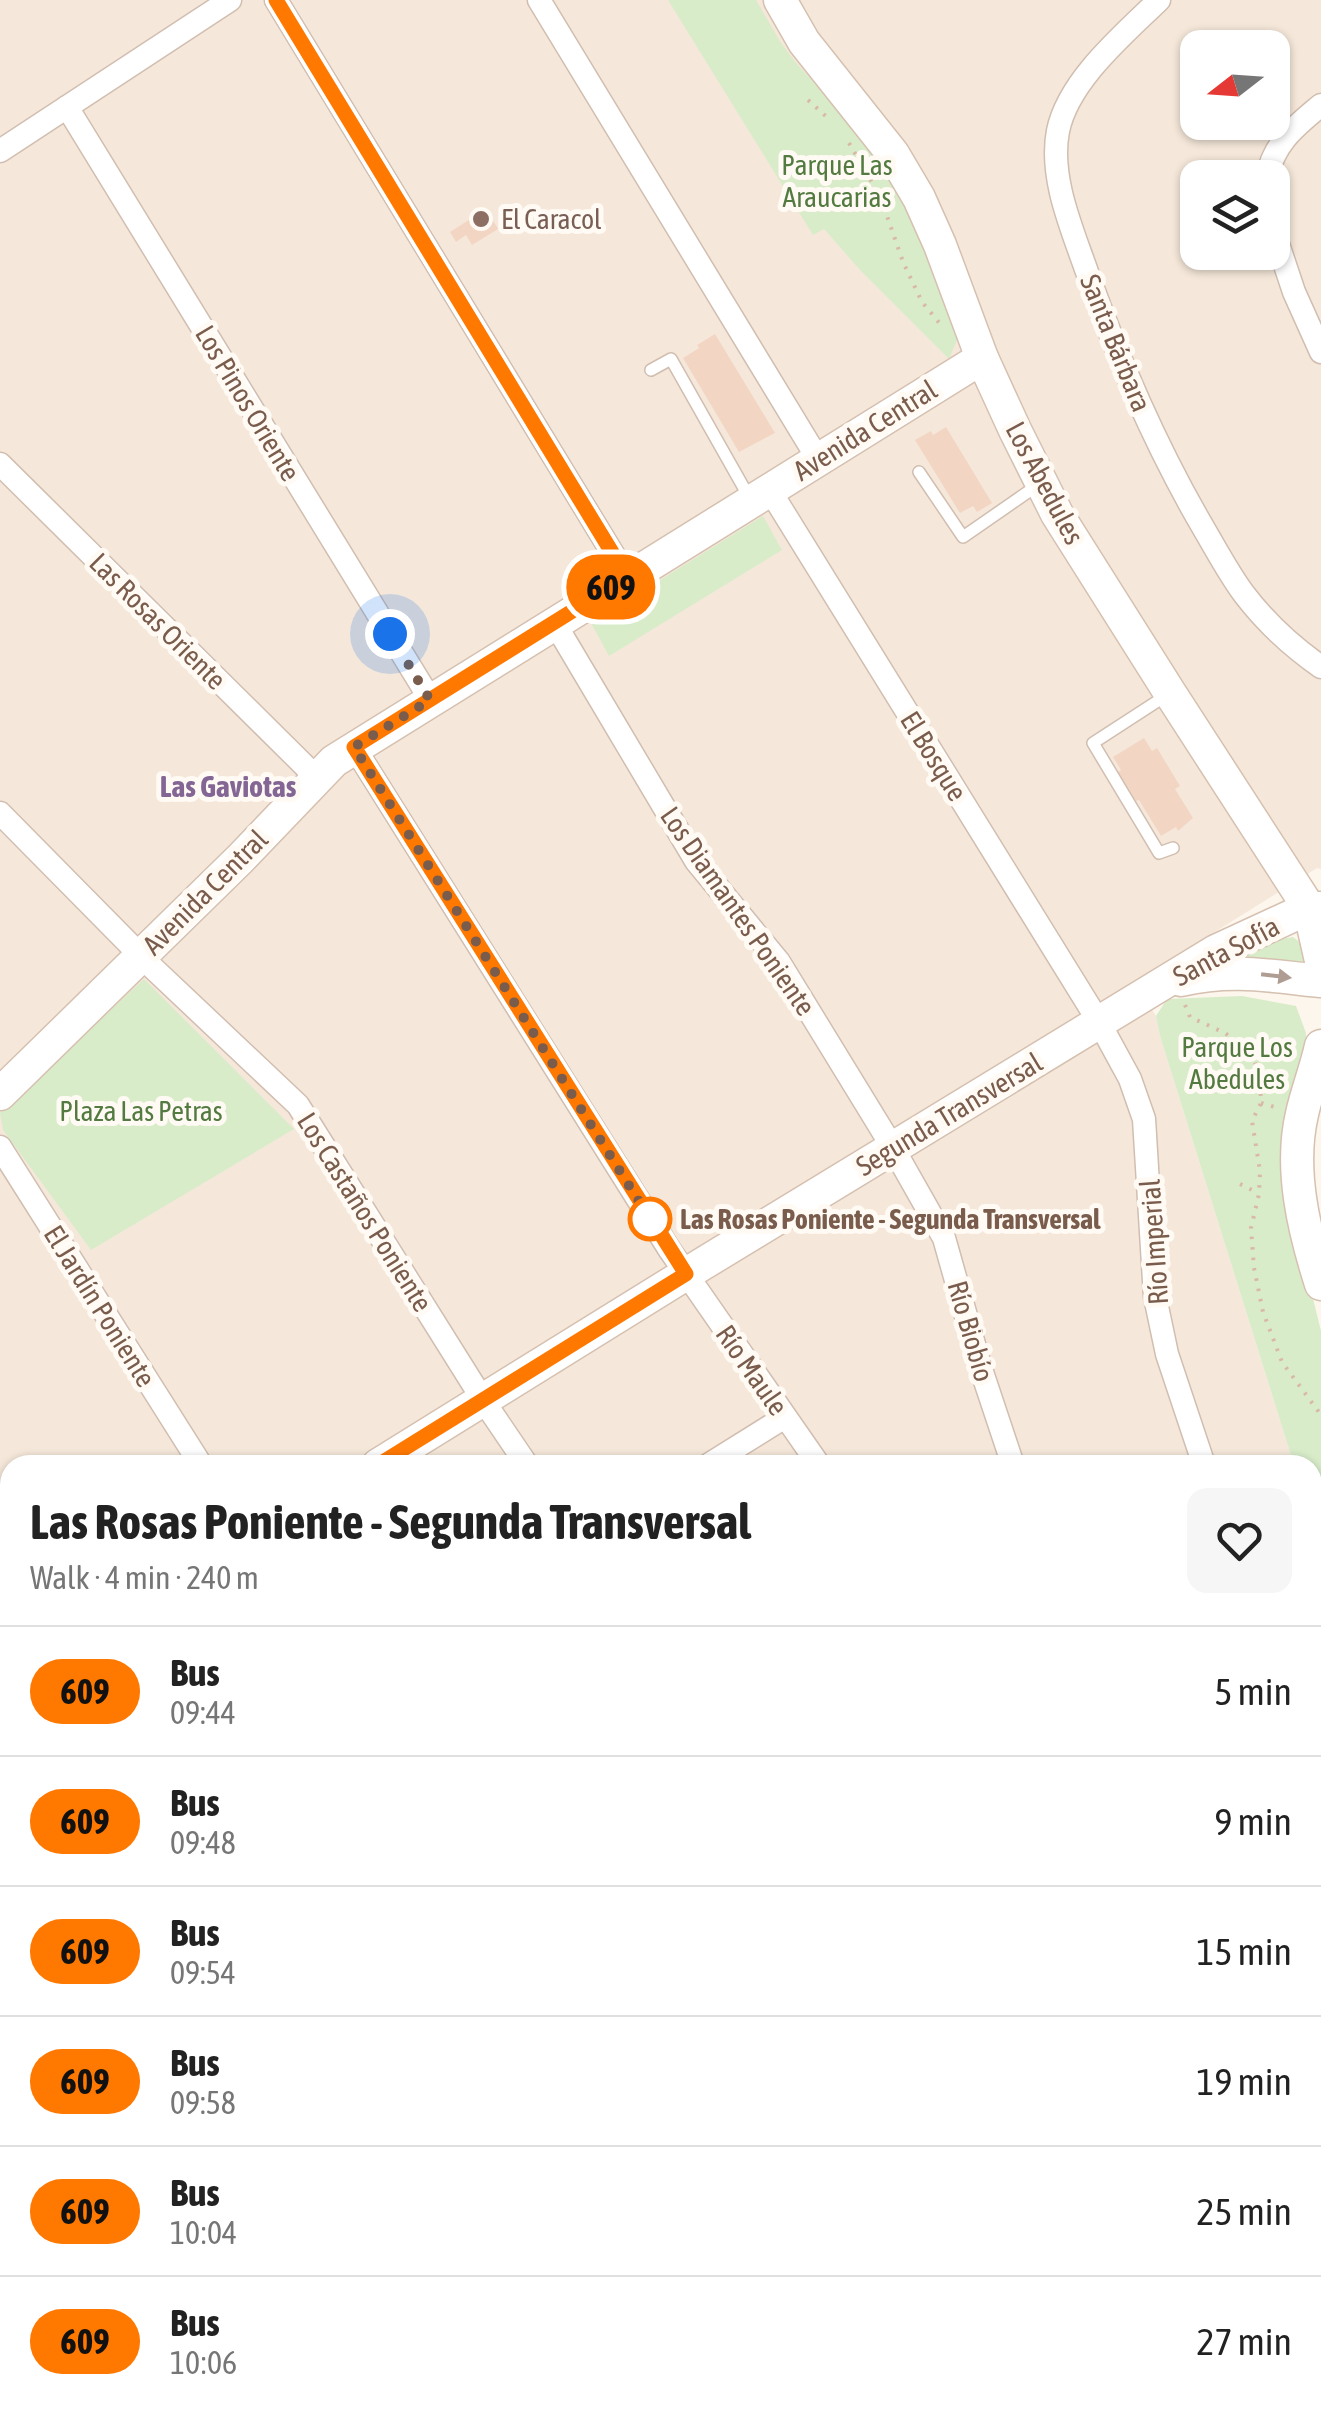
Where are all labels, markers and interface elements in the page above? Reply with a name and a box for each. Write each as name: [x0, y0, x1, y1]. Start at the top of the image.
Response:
north arrow: [1180, 30, 1290, 140]
map controls: [1180, 30, 1290, 270]
park label: Parque Las Araucarias: [781, 149, 893, 213]
button: layers: [1180, 160, 1290, 270]
place label: El Caracol: [501, 203, 602, 235]
marker: El Caracol: [470, 208, 492, 230]
street label: Santa Bárbara: [1074, 270, 1158, 416]
street label: Los Pinos Oriente: [189, 319, 307, 487]
street label: Avenida Central: [787, 373, 943, 487]
street label: Los Abedules: [999, 416, 1091, 550]
street label: Las Rosas Oriente: [83, 546, 233, 696]
line badge: 609: [554, 554, 668, 620]
text: 609: [586, 567, 636, 607]
your location: [365, 609, 415, 659]
street label: El Bosque: [894, 706, 974, 806]
district label: Las Gaviotas: [160, 769, 297, 803]
street label: Los Diamantes Poniente: [654, 801, 822, 1021]
street label: Avenida Central: [136, 823, 274, 961]
street label: Santa Sofía: [1168, 910, 1284, 992]
one-way arrow: [1261, 968, 1292, 984]
park label: Parque Los Abedules: [1181, 1031, 1293, 1095]
street label: Segunda Transversal: [850, 1046, 1048, 1182]
park label: Plaza Las Petras: [59, 1095, 223, 1127]
street label: Los Castaños Poniente: [291, 1107, 439, 1317]
street label: Río Imperial: [1134, 1178, 1174, 1306]
marker: Las Rosas Poniente - Segunda Transversal: [629, 1198, 671, 1240]
place label: Las Rosas Poniente - Segunda Transversal: [680, 1203, 1101, 1235]
street label: El Jardín Poniente: [38, 1220, 162, 1392]
street label: Río Biobío: [941, 1277, 1001, 1385]
street label: Río Maule: [709, 1319, 795, 1421]
button: heart: [1187, 1488, 1292, 1593]
text: Las Rosas Poniente - Segunda Transversal: [30, 1494, 751, 1549]
text: Walk · 4 min · 240 m: [30, 1559, 259, 1596]
text: Bus: [170, 1651, 220, 1694]
text: 5 min: [1214, 1670, 1292, 1713]
text: 609: [60, 1671, 110, 1711]
text: 09:44: [170, 1694, 236, 1731]
text: Bus: [170, 1781, 220, 1824]
text: 9 min: [1214, 1800, 1292, 1843]
text: 609: [60, 1801, 110, 1841]
text: 09:48: [170, 1824, 236, 1861]
text: Bus: [170, 1911, 220, 1954]
text: 15 min: [1197, 1930, 1292, 1973]
text: 609: [60, 1931, 110, 1971]
text: 09:54: [170, 1954, 236, 1991]
text: Bus: [170, 2041, 220, 2084]
text: 19 min: [1197, 2060, 1292, 2103]
text: 609: [60, 2061, 110, 2101]
text: 09:58: [170, 2084, 236, 2121]
text: Bus: [170, 2171, 220, 2214]
text: 25 min: [1197, 2190, 1292, 2233]
text: 609: [60, 2191, 110, 2231]
text: 10:04: [170, 2214, 237, 2251]
text: Bus: [170, 2301, 220, 2344]
text: 27 min: [1197, 2320, 1292, 2363]
text: 609: [60, 2321, 110, 2361]
text: 10:06: [170, 2344, 237, 2381]

